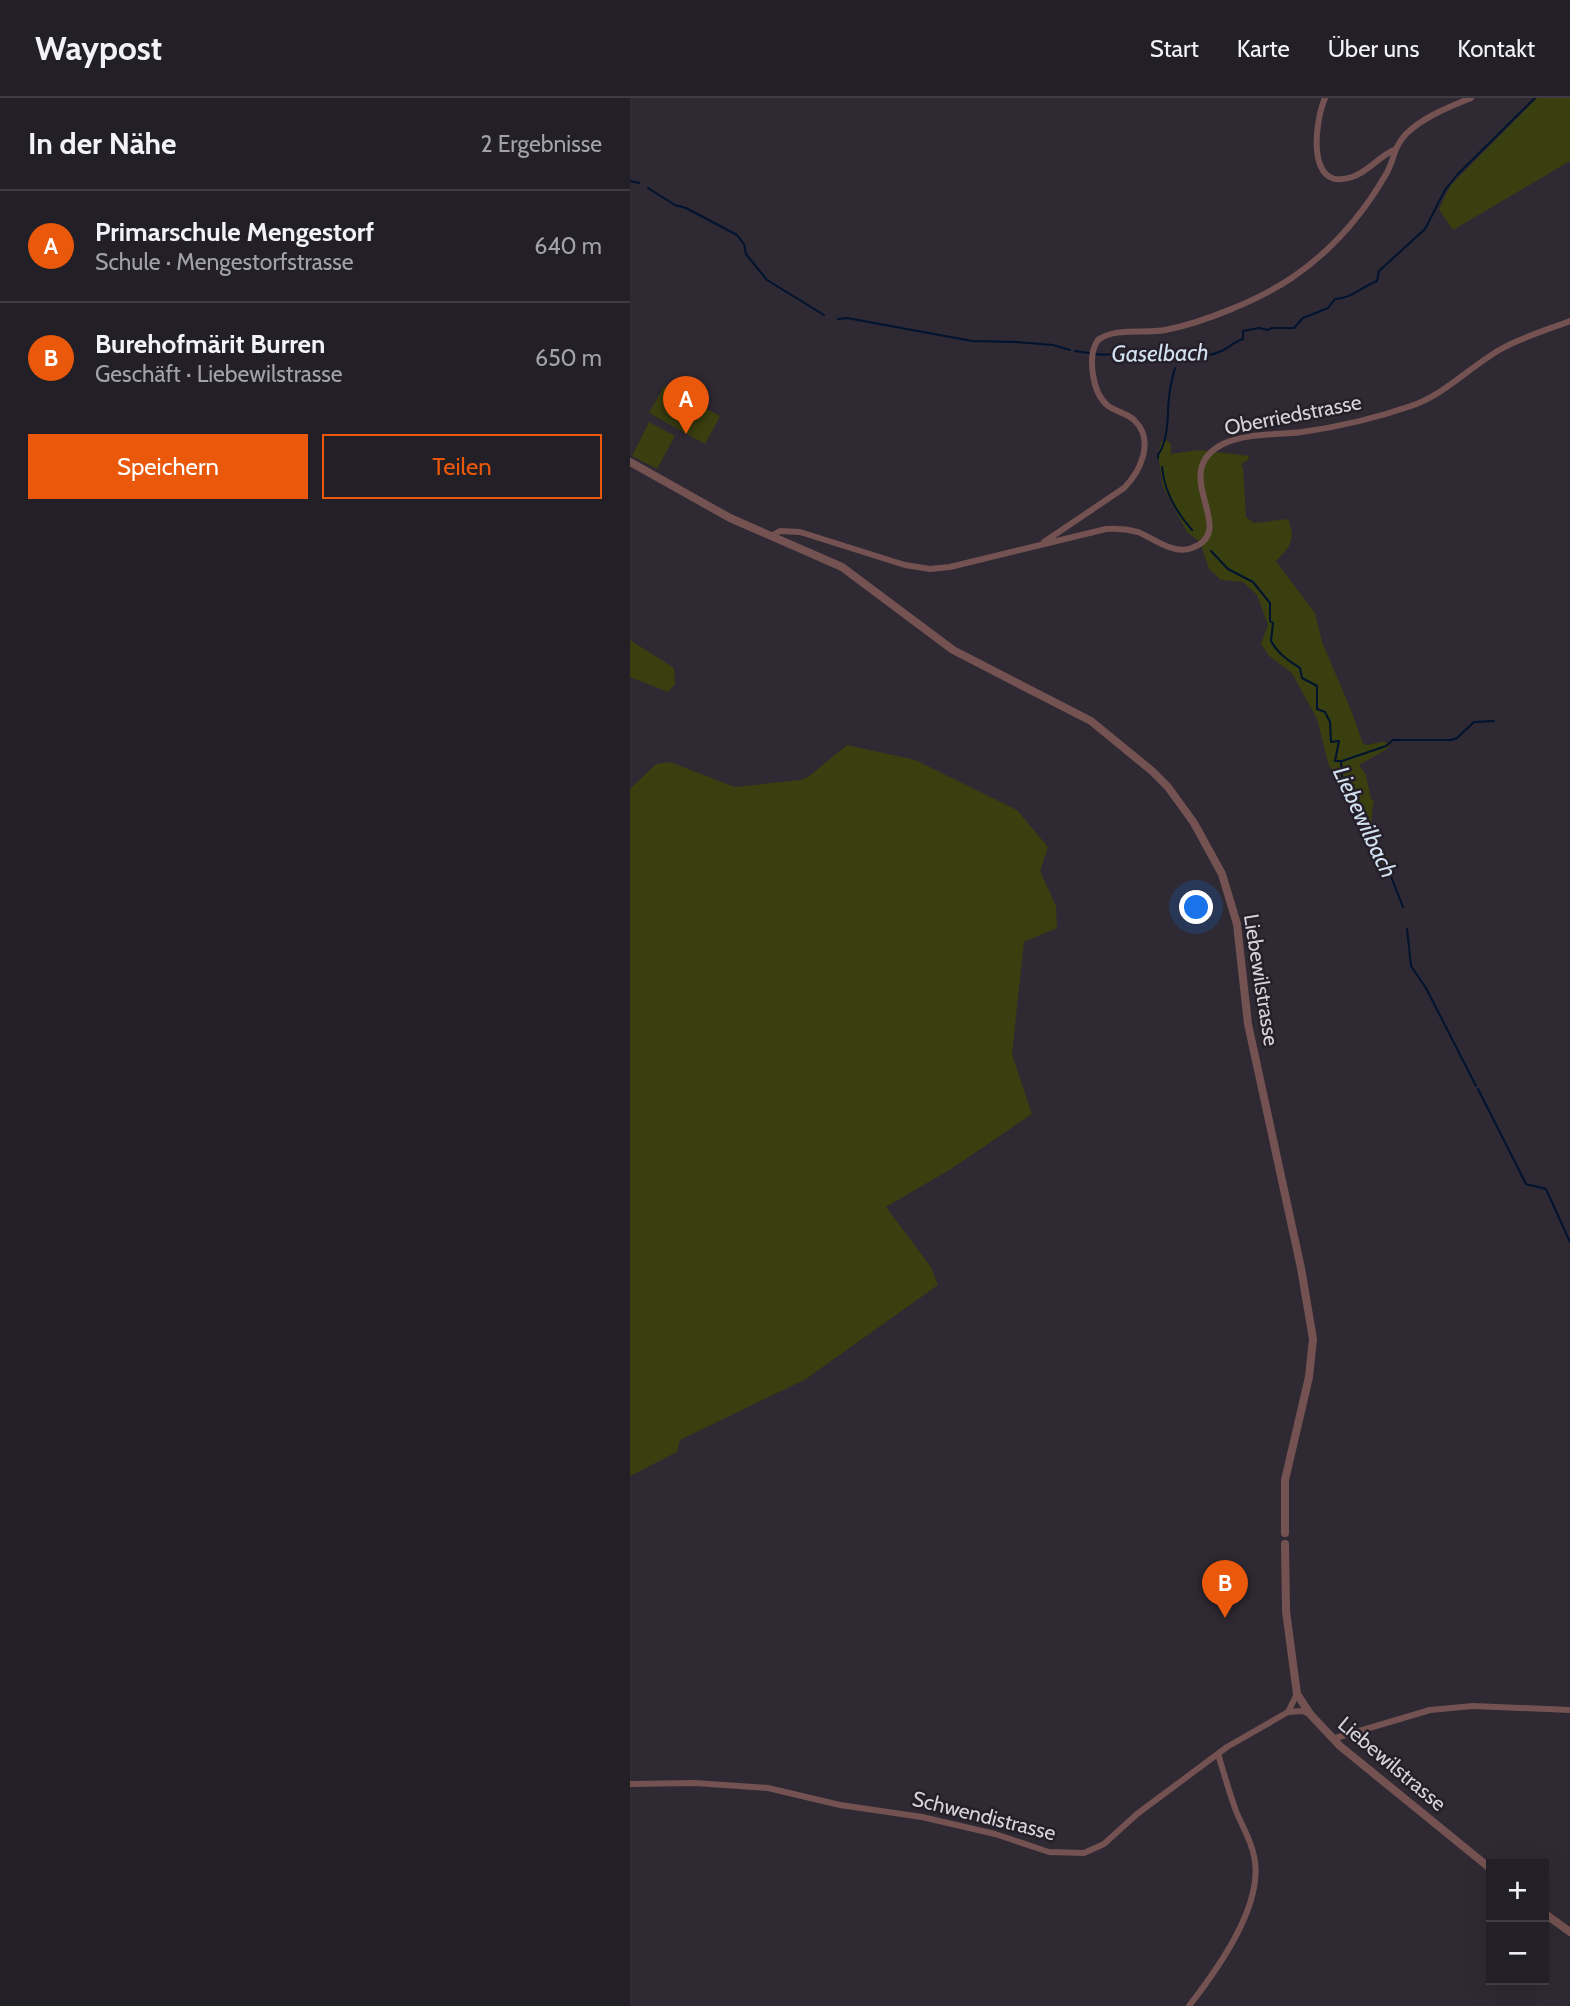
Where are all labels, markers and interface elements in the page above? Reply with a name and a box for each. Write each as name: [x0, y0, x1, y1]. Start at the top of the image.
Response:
text: Waypost: [35, 28, 162, 68]
text: Start: [1150, 34, 1199, 63]
text: Karte: [1237, 34, 1290, 63]
text: Über uns: [1328, 34, 1419, 63]
text: Kontakt: [1457, 34, 1535, 63]
text: In der Nähe: [28, 125, 177, 162]
text: 2 Ergebnisse: [481, 130, 602, 158]
text: Primarschule Mengestorf: [95, 216, 374, 248]
text: A: [44, 232, 58, 260]
text: 640 m: [534, 232, 602, 260]
text: Schule · Mengestorfstrasse: [95, 248, 354, 276]
text: Burehofmärit Burren: [95, 328, 325, 360]
water label: Gaselbach: [1111, 338, 1209, 368]
text: B: [44, 344, 58, 372]
text: 650 m: [535, 344, 602, 372]
text: Geschäft · Liebewilstrasse: [95, 360, 343, 388]
pin: A: [663, 376, 709, 434]
street label: Oberriedstrasse: [1222, 389, 1364, 440]
button: Speichern: [28, 434, 308, 499]
button: Teilen: [322, 434, 602, 499]
water label: Liebewilbach: [1327, 762, 1403, 882]
your location: [1179, 890, 1213, 924]
street label: Liebewilstrasse: [1239, 912, 1284, 1048]
pin: B: [1202, 1560, 1248, 1618]
street label: Liebewilstrasse: [1333, 1711, 1452, 1816]
street label: Schwendistrasse: [910, 1786, 1059, 1846]
map controls: [1486, 1859, 1549, 1985]
button: +: [1486, 1859, 1549, 1922]
button: −: [1486, 1922, 1549, 1985]

